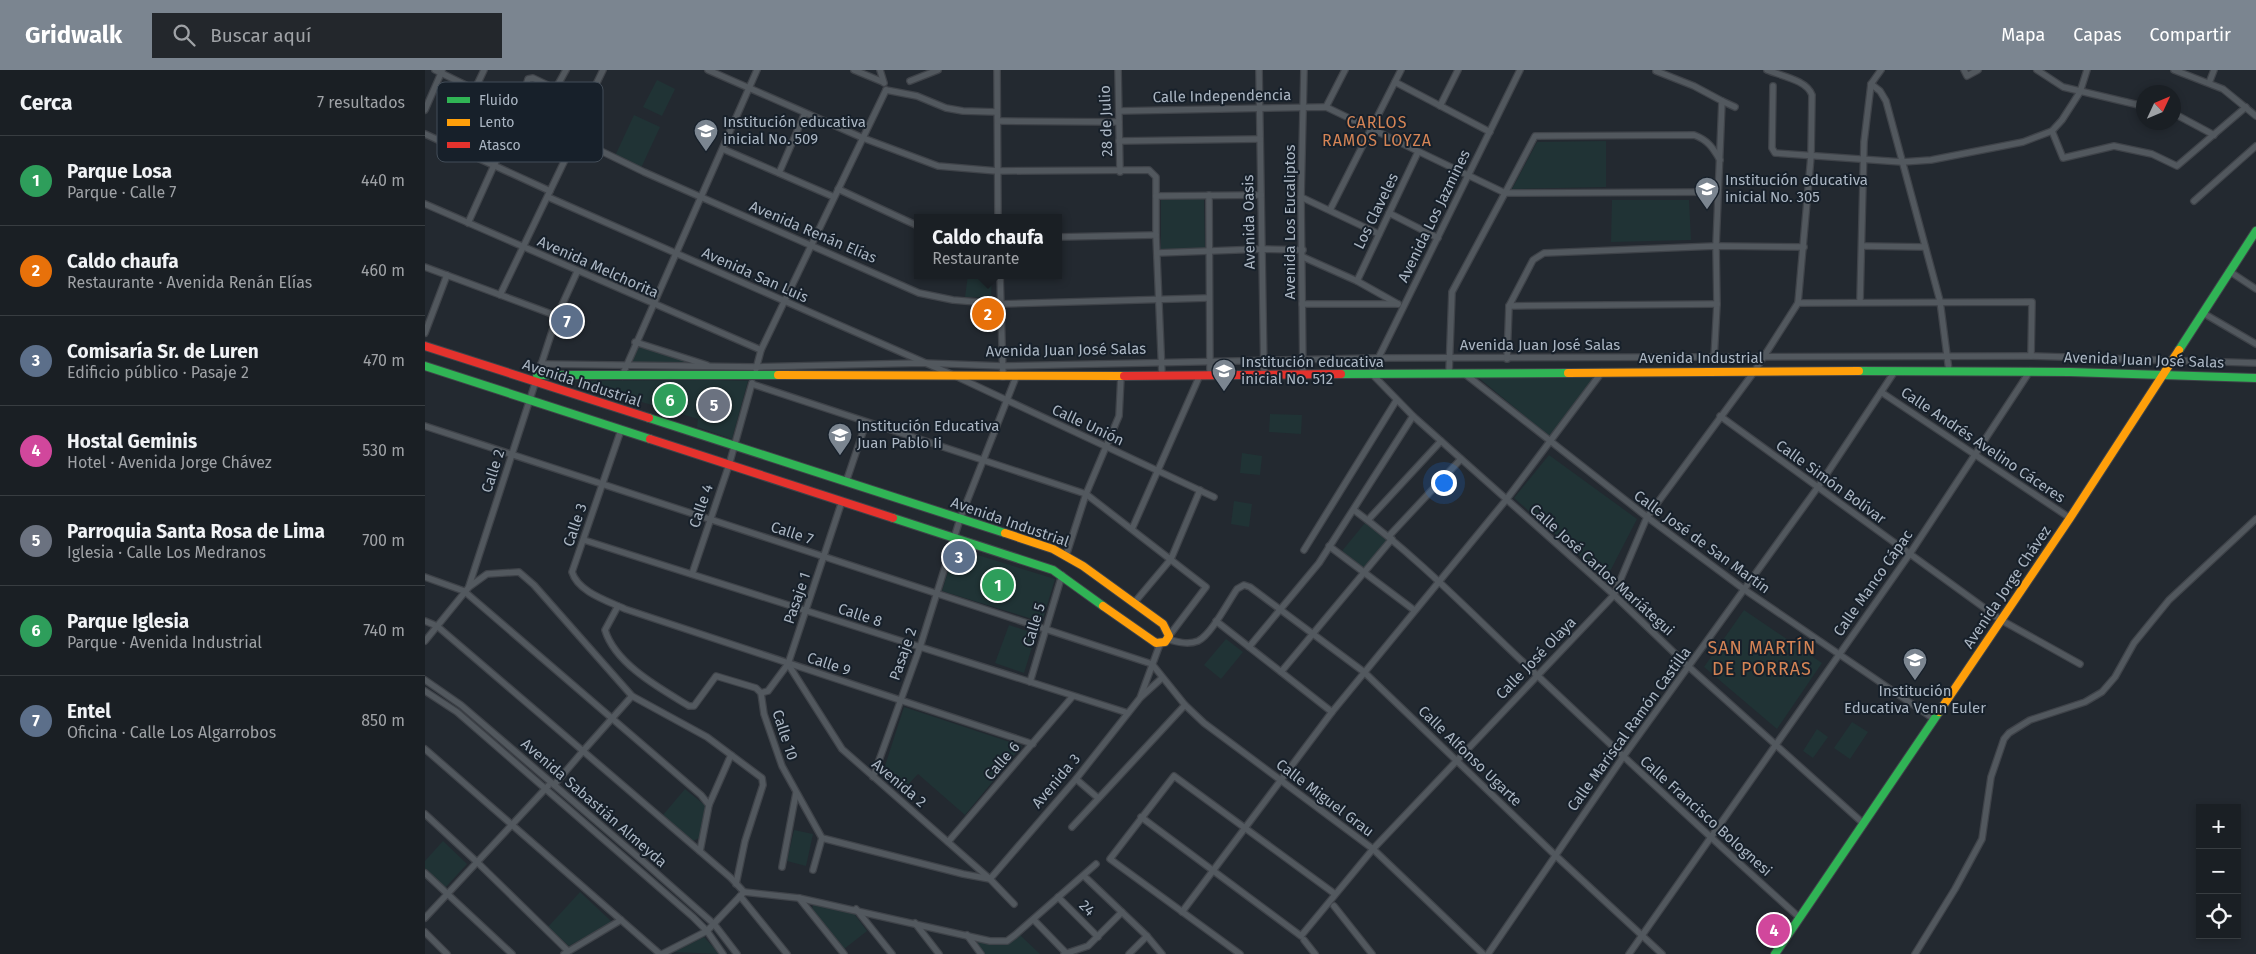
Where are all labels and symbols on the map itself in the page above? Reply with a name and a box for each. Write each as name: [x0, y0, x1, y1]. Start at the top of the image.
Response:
legend: [437, 82, 603, 162]
street label: 28 de Julio: [1096, 85, 1116, 157]
north arrow: [2136, 85, 2181, 130]
street label: Calle Independencia: [1152, 86, 1292, 106]
text: Fluido: [479, 92, 518, 109]
place label: Institución educativa inicial No. 509: [723, 113, 866, 148]
district label: CARLOS RAMOS LOYZA: [1322, 113, 1432, 150]
text: Lento: [479, 114, 514, 131]
school or university icon: Institución educativa inicial No. 509: [693, 118, 719, 152]
text: Atasco: [479, 137, 521, 154]
street label: Avenida Los Eucaliptos: [1281, 144, 1299, 300]
street label: Avenida Los Jazmines: [1394, 147, 1474, 285]
street label: Los Claveles: [1350, 170, 1402, 252]
place label: Institución educativa inicial No. 305: [1725, 171, 1868, 206]
street label: Avenida Oasis: [1239, 174, 1259, 270]
school or university icon: Institución educativa inicial No. 305: [1694, 176, 1720, 210]
street label: Avenida Renán Elías: [747, 197, 879, 267]
street label: Avenida Melchorita: [535, 232, 661, 302]
street label: Avenida San Luis: [699, 243, 811, 307]
pin: 2: [972, 295, 1004, 333]
pin: 7: [551, 302, 583, 340]
street label: Avenida Juan José Salas: [1460, 336, 1620, 354]
street label: Avenida Juan José Salas: [986, 340, 1146, 360]
street label: Avenida Juan José Salas: [2064, 348, 2224, 372]
street label: Avenida Industrial: [1639, 349, 1764, 367]
place label: Institución educativa inicial No. 512: [1241, 353, 1384, 388]
street label: Avenida Industrial: [520, 355, 644, 411]
school or university icon: Institución educativa inicial No. 512: [1211, 358, 1237, 392]
pin: 6: [654, 381, 686, 419]
street label: Calle Andrés Avelino Cáceres: [1897, 383, 2069, 507]
pin: 5: [698, 386, 730, 424]
street label: Calle Unión: [1049, 400, 1127, 450]
place label: Institución Educativa Juan Pablo Ii: [857, 417, 1000, 452]
school or university icon: Institución Educativa Juan Pablo Ii: [827, 422, 853, 456]
street label: Calle Simón Bolívar: [1773, 436, 1890, 528]
street label: Calle 2: [478, 447, 508, 495]
your location: [1431, 470, 1457, 496]
street label: Calle 4: [685, 482, 717, 530]
street label: Calle José de San Martín: [1630, 487, 1774, 597]
street label: Avenida Industrial: [948, 493, 1072, 551]
street label: Calle José Carlos Mariátegui: [1526, 500, 1678, 640]
street label: Calle 3: [559, 501, 591, 549]
street label: Calle 7: [768, 518, 816, 548]
street label: Avenida Jorge Chávez: [1959, 522, 2055, 652]
street label: Calle Manco Cápac: [1830, 526, 1916, 640]
pin: 3: [943, 538, 975, 576]
pin: 1: [982, 566, 1014, 604]
street label: Pasaje 1: [780, 570, 814, 626]
street label: Calle 8: [836, 599, 884, 631]
street label: Calle 5: [1019, 601, 1049, 649]
street label: Calle José Olaya: [1492, 613, 1580, 703]
street label: Pasaje 2: [886, 625, 920, 683]
district label: SAN MARTÍN DE PORRAS: [1708, 636, 1816, 680]
street label: Calle Mariscal Ramón Castilla: [1563, 643, 1695, 815]
school or university icon: Institución Educativa Venn Euler: [1902, 647, 1928, 681]
street label: Calle 9: [805, 648, 853, 680]
place label: Institución Educativa Venn Euler: [1844, 682, 1986, 717]
street label: Calle Alfonso Ugarte: [1414, 702, 1526, 810]
street label: Calle 10: [768, 707, 802, 763]
street label: Avenida Sabastián Almeyda: [517, 735, 671, 871]
street label: Calle 6: [980, 738, 1024, 784]
street label: Avenida 3: [1028, 750, 1084, 812]
street label: Calle Francisco Bolognesi: [1636, 752, 1776, 880]
street label: Avenida 2: [868, 755, 930, 811]
street label: Calle Miguel Grau: [1273, 755, 1377, 841]
street label: 24: [1075, 896, 1099, 920]
pin: 4: [1758, 911, 1790, 949]

